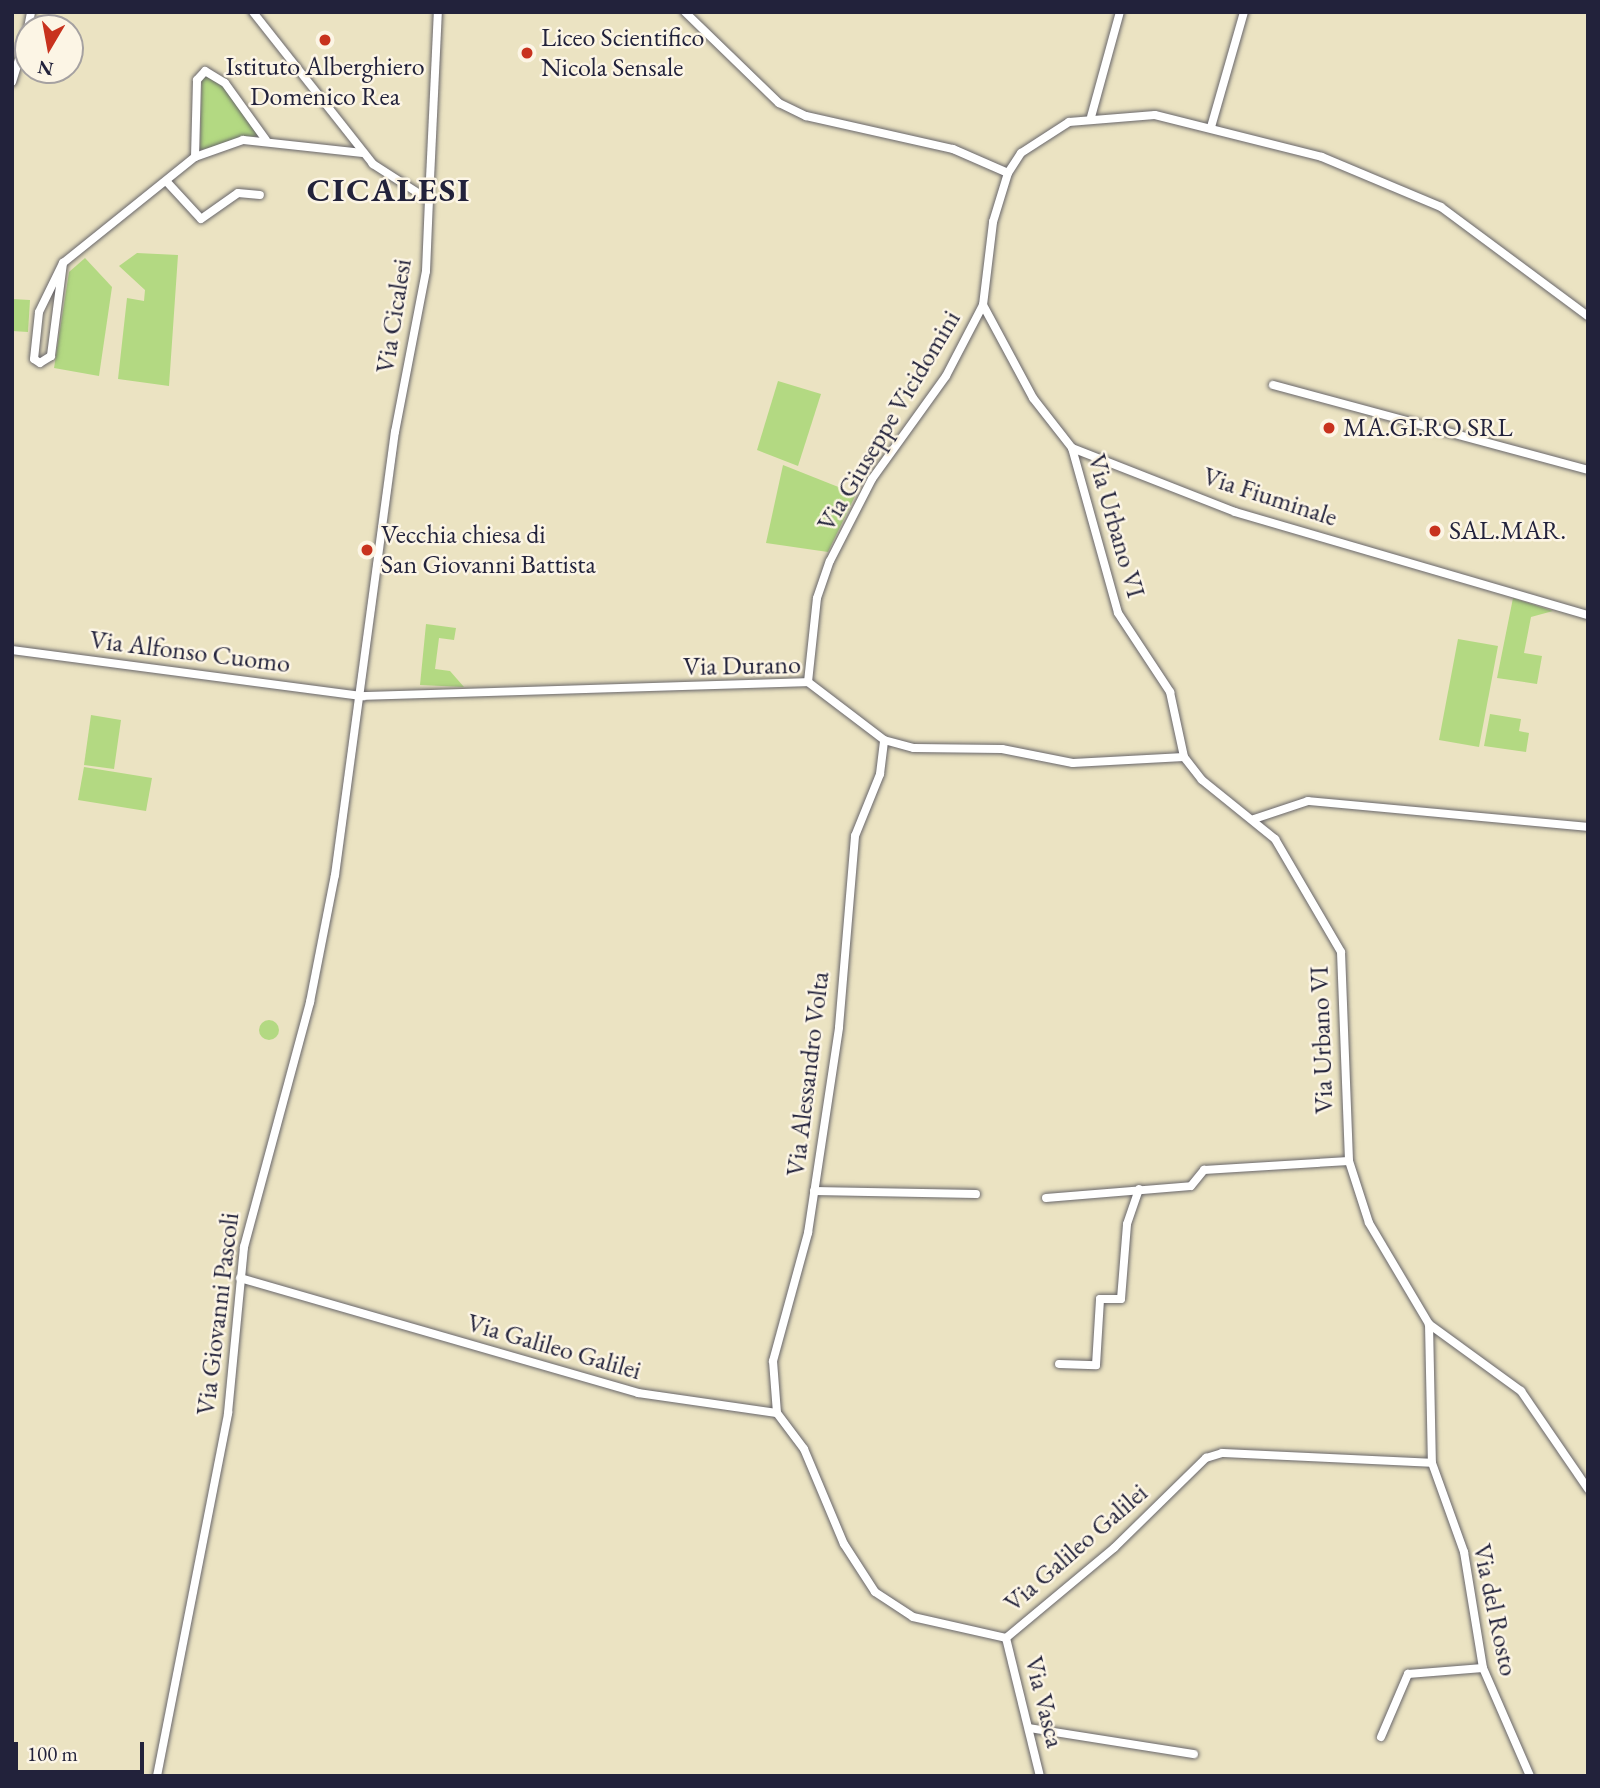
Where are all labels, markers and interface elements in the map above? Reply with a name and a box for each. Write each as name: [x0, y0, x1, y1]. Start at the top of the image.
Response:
north arrow: [14, 14, 84, 84]
place label: Liceo Scientifico Nicola Sensale: [541, 22, 704, 84]
marker: Istituto Alberghiero Domenico Rea: [317, 32, 333, 48]
marker: Liceo Scientifico Nicola Sensale: [519, 45, 535, 61]
place label: Istituto Alberghiero Domenico Rea: [225, 51, 425, 112]
text: N: [36, 55, 55, 82]
district label: CICALESI: [308, 170, 470, 210]
street label: Via Cicalesi: [370, 257, 418, 375]
street label: Via Giuseppe Vicidomini: [811, 305, 967, 537]
place label: MA.GI.RO SRL: [1343, 412, 1513, 444]
marker: MA.GI.RO SRL: [1321, 420, 1337, 436]
street label: Via Urbano VI: [1081, 451, 1151, 601]
street label: Via Fiuminale: [1199, 461, 1341, 533]
place label: SAL.MAR.: [1449, 515, 1566, 547]
place label: Vecchia chiesa di San Giovanni Battista: [381, 519, 596, 580]
marker: SAL.MAR.: [1427, 523, 1443, 539]
marker: Vecchia chiesa di San Giovanni Battista: [359, 542, 375, 558]
street label: Via Alfonso Cuomo: [88, 624, 292, 680]
street label: Via Durano: [683, 649, 801, 683]
street label: Via Urbano VI: [1304, 965, 1340, 1115]
street label: Via Alessandro Volta: [780, 970, 836, 1178]
street label: Via Giovanni Pascoli: [190, 1211, 246, 1417]
street label: Via Galileo Galilei: [463, 1307, 645, 1387]
street label: Via Galileo Galilei: [998, 1477, 1154, 1619]
street label: Via del Rosto: [1466, 1541, 1524, 1679]
street label: Via Vasca: [1018, 1653, 1070, 1751]
scale bar: [18, 1728, 147, 1772]
text: 100 m: [27, 1740, 78, 1767]

